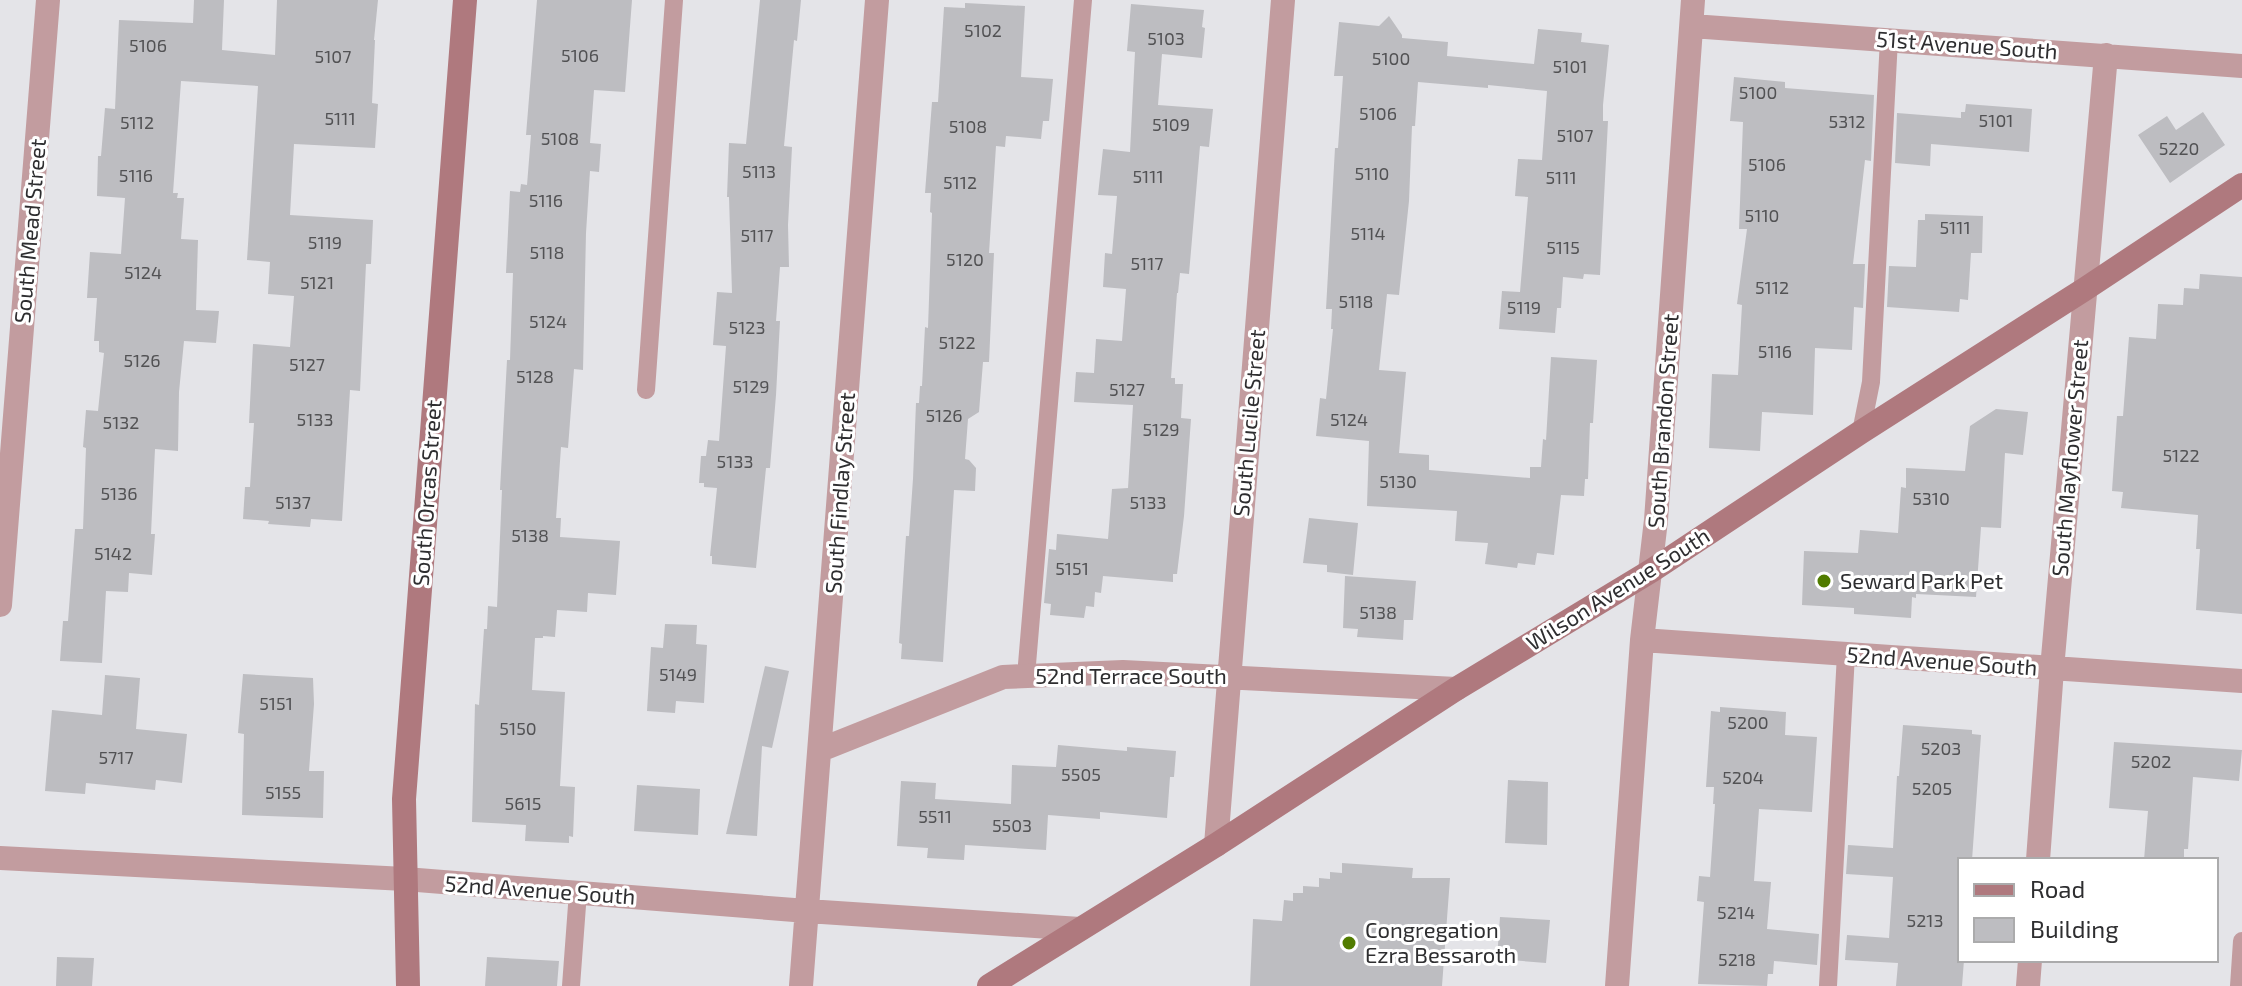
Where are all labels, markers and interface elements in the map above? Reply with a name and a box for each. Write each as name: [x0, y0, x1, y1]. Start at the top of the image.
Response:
house number: 5102: [964, 19, 1002, 41]
street label: 51st Avenue South: [1876, 25, 2059, 63]
house number: 5103: [1147, 27, 1185, 49]
house number: 5106: [129, 34, 167, 56]
house number: 5106: [561, 44, 599, 66]
house number: 5107: [315, 45, 351, 67]
house number: 5100: [1372, 47, 1410, 69]
house number: 5101: [1553, 55, 1587, 77]
house number: 5100: [1739, 81, 1777, 103]
house number: 5106: [1359, 102, 1397, 124]
house number: 5111: [324, 107, 356, 129]
house number: 5101: [1979, 109, 2013, 131]
house number: 5312: [1829, 110, 1865, 132]
house number: 5112: [120, 111, 154, 133]
house number: 5109: [1152, 113, 1190, 135]
house number: 5108: [949, 115, 987, 137]
house number: 5107: [1557, 124, 1593, 146]
house number: 5108: [541, 127, 579, 149]
street label: South Mead Street: [8, 137, 50, 324]
house number: 5220: [2159, 137, 2199, 159]
house number: 5106: [1748, 153, 1786, 175]
house number: 5113: [742, 160, 776, 182]
house number: 5110: [1355, 162, 1389, 184]
house number: 5116: [119, 164, 153, 186]
house number: 5111: [1132, 165, 1164, 187]
house number: 5111: [1545, 166, 1577, 188]
house number: 5112: [943, 171, 977, 193]
house number: 5116: [529, 189, 563, 211]
house number: 5110: [1745, 204, 1779, 226]
house number: 5111: [1939, 216, 1971, 238]
house number: 5114: [1350, 222, 1386, 244]
house number: 5117: [740, 224, 774, 246]
house number: 5119: [308, 231, 342, 253]
house number: 5115: [1546, 236, 1580, 258]
house number: 5118: [530, 241, 564, 263]
house number: 5120: [946, 248, 984, 270]
house number: 5117: [1130, 252, 1164, 274]
house number: 5124: [124, 261, 162, 283]
house number: 5121: [300, 271, 334, 293]
house number: 5112: [1755, 276, 1789, 298]
house number: 5118: [1339, 290, 1373, 312]
house number: 5119: [1507, 296, 1541, 318]
house number: 5124: [529, 310, 567, 332]
street label: South Brandon Street: [1642, 313, 1682, 529]
house number: 5123: [729, 316, 765, 338]
street label: South Lucile Street: [1227, 328, 1269, 518]
house number: 5122: [938, 331, 976, 353]
street label: South Mayflower Street: [2046, 338, 2092, 578]
house number: 5116: [1758, 340, 1792, 362]
house number: 5126: [123, 349, 161, 371]
house number: 5127: [289, 353, 325, 375]
house number: 5128: [516, 365, 554, 387]
house number: 5129: [732, 375, 770, 397]
house number: 5127: [1109, 378, 1145, 400]
street label: South Findlay Street: [819, 391, 859, 595]
street label: South Orcas Street: [407, 399, 445, 587]
house number: 5126: [925, 404, 963, 426]
house number: 5133: [297, 408, 333, 430]
house number: 5124: [1330, 408, 1368, 430]
house number: 5132: [103, 411, 139, 433]
house number: 5129: [1142, 418, 1180, 440]
house number: 5122: [2162, 444, 2200, 466]
house number: 5133: [717, 450, 753, 472]
house number: 5130: [1379, 470, 1417, 492]
house number: 5136: [100, 482, 138, 504]
house number: 5310: [1912, 487, 1950, 509]
house number: 5137: [275, 491, 311, 513]
house number: 5133: [1130, 491, 1166, 513]
street label: Wilson Avenue South: [1521, 521, 1714, 655]
house number: 5138: [511, 524, 549, 546]
house number: 5142: [94, 542, 132, 564]
house number: 5151: [1055, 557, 1089, 579]
place label: Seward Park Pet: [1840, 567, 2003, 593]
marker: Seward Park Pet: [1815, 572, 1833, 590]
house number: 5138: [1359, 601, 1397, 623]
street label: 52nd Avenue South: [1846, 640, 2038, 680]
street label: 52nd Terrace South: [1035, 662, 1227, 688]
house number: 5149: [659, 663, 697, 685]
house number: 5151: [259, 692, 293, 714]
house number: 5200: [1727, 711, 1769, 733]
house number: 5150: [499, 717, 537, 739]
house number: 5203: [1921, 737, 1961, 759]
house number: 5717: [98, 746, 134, 768]
house number: 5202: [2131, 750, 2171, 772]
house number: 5505: [1061, 763, 1101, 785]
house number: 5204: [1722, 766, 1764, 788]
house number: 5205: [1912, 777, 1952, 799]
house number: 5155: [265, 781, 301, 803]
house number: 5615: [505, 792, 541, 814]
house number: 5511: [918, 805, 952, 827]
house number: 5503: [992, 814, 1032, 836]
legend: [1958, 858, 2218, 962]
street label: 52nd Avenue South: [444, 869, 636, 909]
text: Road: [2030, 874, 2085, 903]
house number: 5214: [1717, 901, 1755, 923]
house number: 5213: [1907, 909, 1943, 931]
text: Building: [2030, 914, 2119, 943]
place label: Congregation Ezra Bessaroth: [1365, 916, 1516, 967]
marker: Congregation Ezra Bessaroth: [1340, 934, 1358, 952]
house number: 5218: [1718, 948, 1756, 970]

